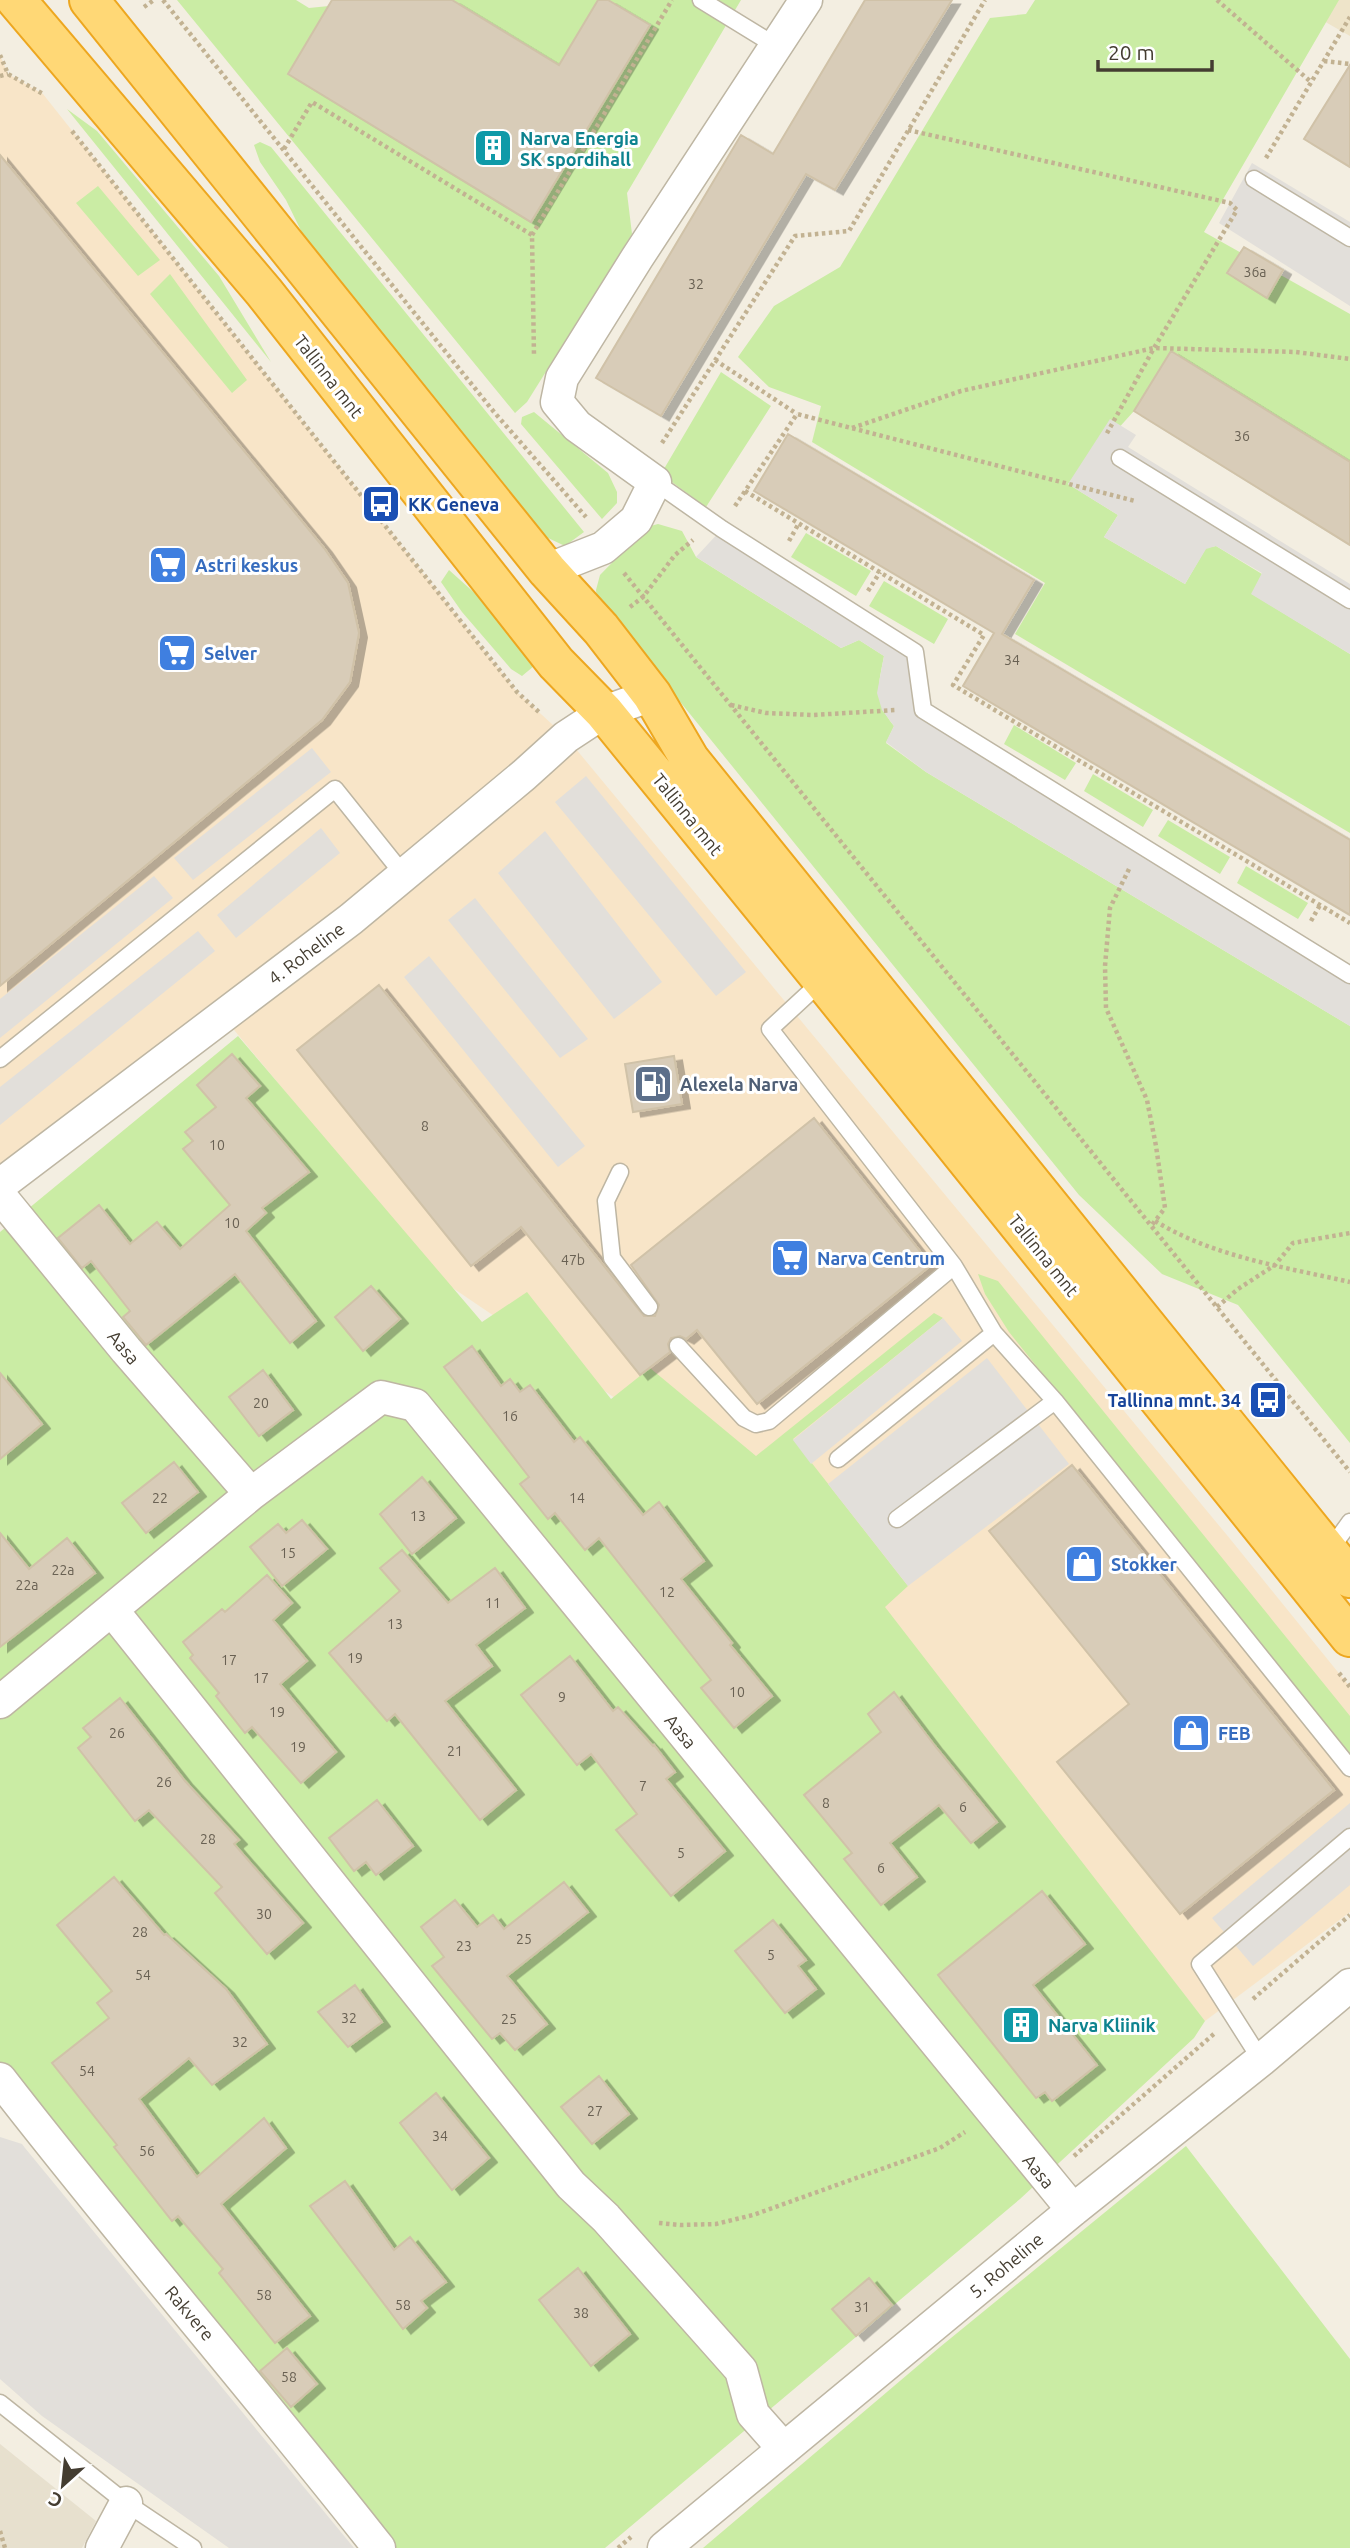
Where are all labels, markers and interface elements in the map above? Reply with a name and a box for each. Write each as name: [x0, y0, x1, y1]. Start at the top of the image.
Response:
scale bar: [1098, 28, 1212, 72]
text: 20 m: [1108, 40, 1155, 64]
building icon: Narva Energia SK spordihall: [472, 127, 514, 169]
place label: Narva Energia SK spordihall: [520, 128, 639, 169]
house number: 36a: [1244, 264, 1267, 280]
house number: 32: [688, 276, 704, 292]
street label: Tallinna mnt: [291, 331, 367, 421]
house number: 36: [1234, 428, 1250, 444]
bus stop icon: KK Geneva: [360, 483, 402, 525]
place label: KK Geneva: [408, 494, 499, 514]
supermarket icon: Astri keskus: [147, 544, 189, 586]
place label: Astri keskus: [195, 555, 298, 575]
supermarket icon: Selver: [156, 632, 198, 674]
place label: Selver: [204, 643, 258, 663]
house number: 34: [1004, 652, 1020, 668]
street label: Tallinna mnt: [649, 769, 727, 859]
street label: 4. Roheline: [264, 918, 348, 988]
fuel station icon: Alexela Narva: [632, 1063, 674, 1105]
place label: Alexela Narva: [680, 1074, 798, 1094]
house number: 8: [421, 1118, 429, 1134]
house number: 10: [209, 1137, 225, 1153]
street label: Tallinna mnt: [1005, 1210, 1083, 1300]
house number: 10: [224, 1215, 240, 1231]
supermarket icon: Narva Centrum: [769, 1237, 811, 1279]
place label: Narva Centrum: [817, 1248, 945, 1268]
house number: 47b: [561, 1252, 585, 1268]
street label: Aasa: [104, 1326, 144, 1368]
bus stop icon: Tallinna mnt. 34: [1247, 1379, 1289, 1421]
place label: Tallinna mnt. 34: [1108, 1390, 1241, 1410]
house number: 20: [253, 1395, 269, 1411]
house number: 16: [502, 1408, 518, 1424]
house number: 22: [152, 1490, 168, 1506]
house number: 14: [569, 1490, 585, 1506]
house number: 13: [410, 1508, 426, 1524]
shop icon: Stokker: [1063, 1543, 1105, 1585]
house number: 15: [280, 1545, 296, 1561]
place label: Stokker: [1111, 1554, 1178, 1574]
house number: 22a: [52, 1562, 75, 1578]
house number: 22a: [16, 1577, 39, 1593]
house number: 12: [659, 1584, 675, 1600]
house number: 11: [485, 1595, 501, 1611]
house number: 13: [387, 1616, 403, 1632]
house number: 19: [347, 1650, 363, 1666]
house number: 17: [221, 1652, 237, 1668]
house number: 17: [253, 1670, 269, 1686]
house number: 10: [729, 1684, 745, 1700]
house number: 9: [558, 1689, 566, 1705]
house number: 19: [269, 1704, 285, 1720]
street label: Aasa: [661, 1710, 701, 1752]
shop icon: FEB: [1170, 1712, 1212, 1754]
place label: FEB: [1218, 1723, 1251, 1743]
house number: 26: [109, 1725, 125, 1741]
house number: 19: [290, 1739, 306, 1755]
house number: 21: [447, 1743, 463, 1759]
house number: 26: [156, 1774, 172, 1790]
house number: 7: [639, 1778, 647, 1794]
house number: 8: [822, 1795, 830, 1811]
house number: 6: [959, 1799, 967, 1815]
house number: 28: [200, 1831, 216, 1847]
house number: 5: [677, 1845, 685, 1861]
house number: 6: [877, 1860, 885, 1876]
house number: 30: [256, 1906, 272, 1922]
house number: 28: [132, 1924, 148, 1940]
house number: 25: [516, 1931, 532, 1947]
house number: 23: [456, 1938, 472, 1954]
house number: 5: [767, 1947, 775, 1963]
house number: 54: [135, 1967, 151, 1983]
building icon: Narva Kliinik: [1000, 2004, 1042, 2046]
house number: 32: [341, 2010, 357, 2026]
house number: 25: [501, 2011, 517, 2027]
place label: Narva Kliinik: [1048, 2015, 1156, 2035]
house number: 32: [232, 2034, 248, 2050]
house number: 54: [79, 2063, 95, 2079]
house number: 27: [587, 2103, 603, 2119]
house number: 34: [432, 2128, 448, 2144]
house number: 56: [139, 2143, 155, 2159]
street label: Aasa: [1019, 2150, 1059, 2192]
street label: 5. Roheline: [965, 2228, 1047, 2302]
street label: Rakvere: [161, 2282, 219, 2344]
house number: 58: [256, 2287, 272, 2303]
house number: 58: [395, 2297, 411, 2313]
house number: 31: [854, 2299, 870, 2315]
house number: 38: [573, 2305, 589, 2321]
house number: 58: [281, 2369, 297, 2385]
north arrow: [28, 2450, 98, 2520]
text: С: [45, 2488, 66, 2513]

